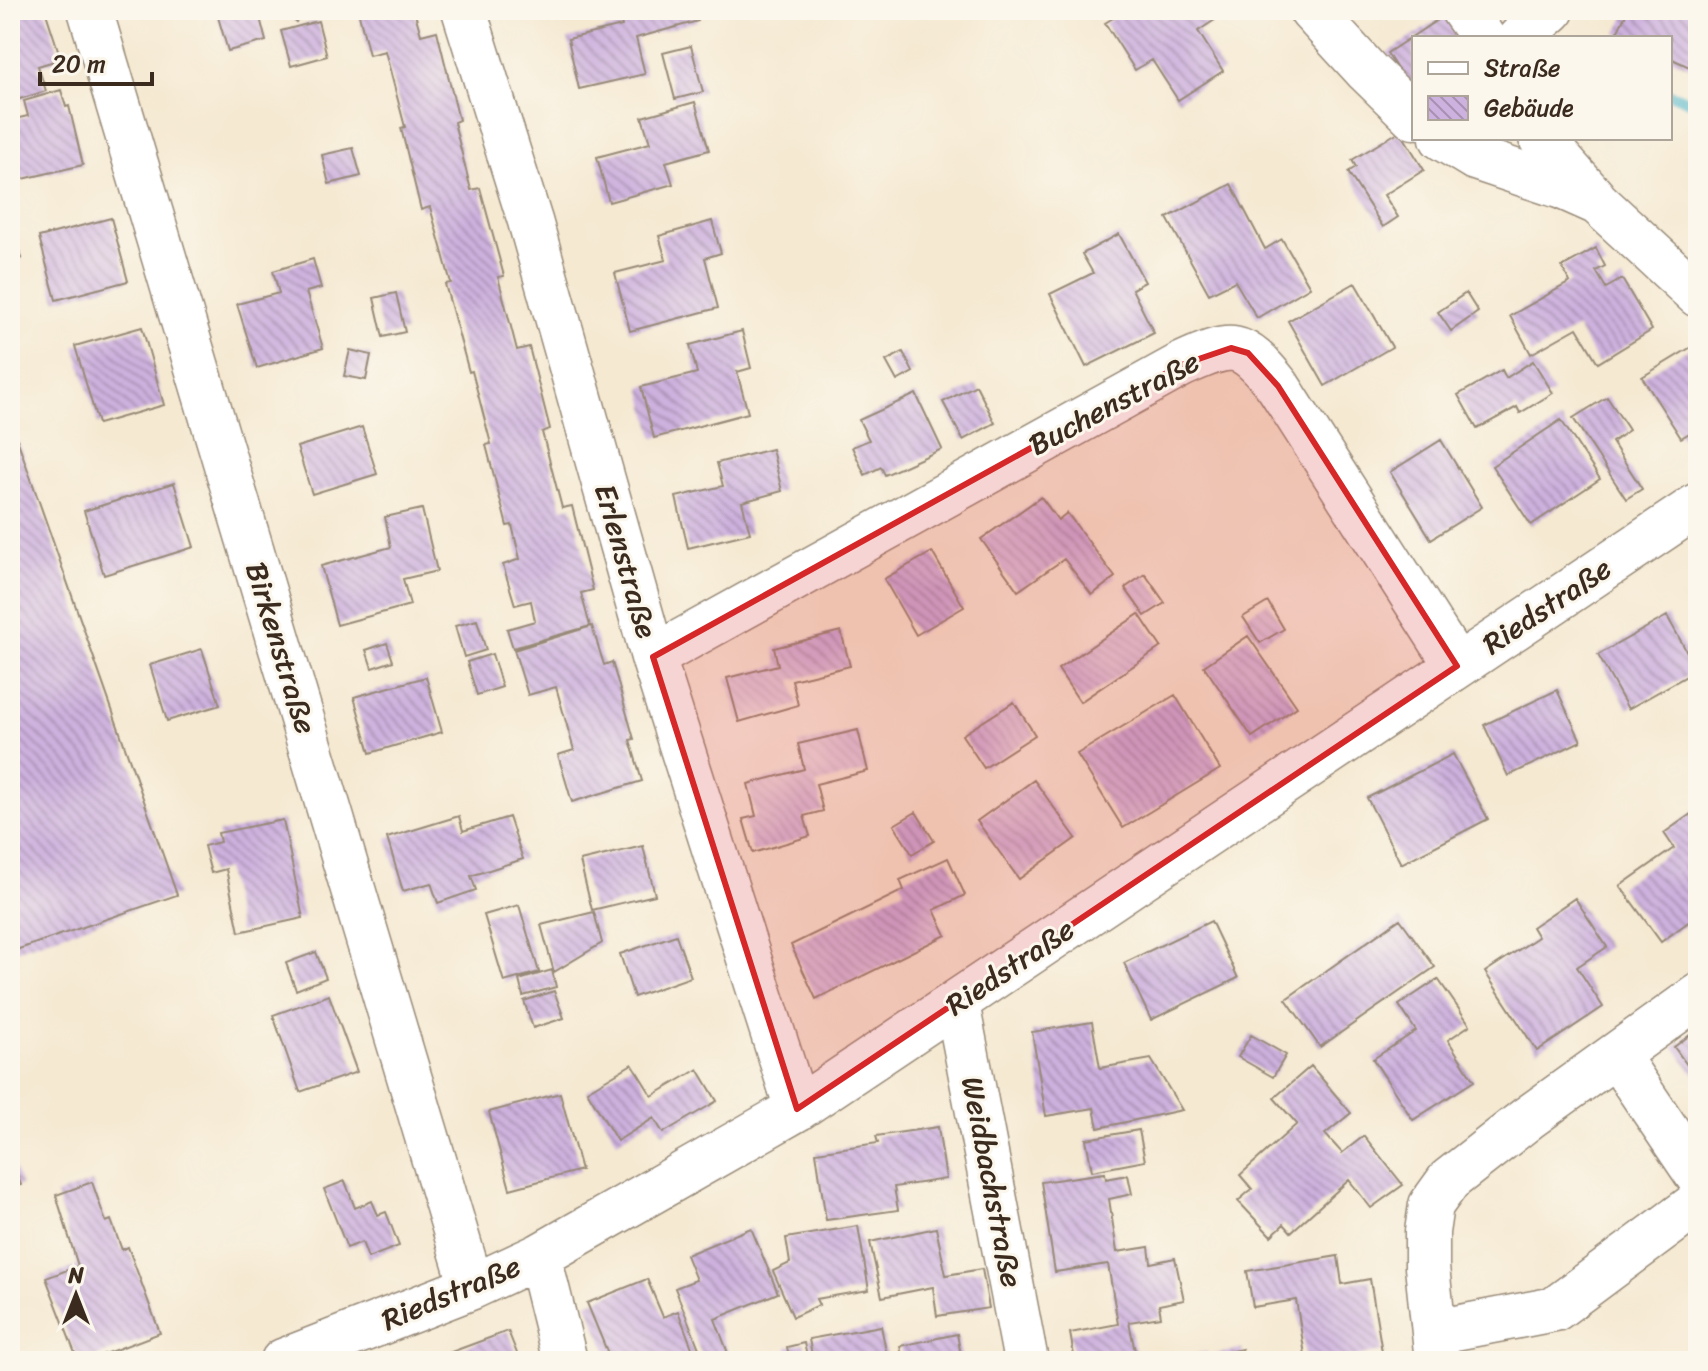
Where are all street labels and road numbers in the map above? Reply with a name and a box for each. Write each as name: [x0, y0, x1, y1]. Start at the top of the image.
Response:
street label: Buchenstraße: [1018, 335, 1210, 471]
street label: Erlenstraße: [578, 477, 674, 645]
street label: Riedstraße: [1471, 542, 1623, 670]
street label: Birkenstraße: [229, 555, 333, 741]
street label: Riedstraße: [934, 903, 1086, 1031]
street label: Weidbachstraße: [945, 1072, 1039, 1292]
street label: Riedstraße: [373, 1239, 529, 1347]

